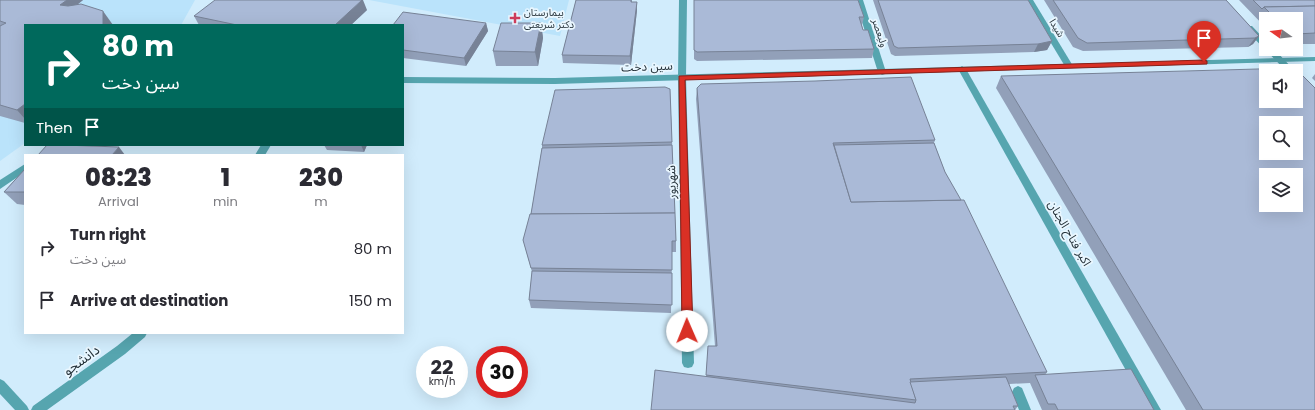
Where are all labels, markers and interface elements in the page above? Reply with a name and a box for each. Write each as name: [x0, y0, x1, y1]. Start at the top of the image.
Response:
place label: بیمارستان دکتر شریعتی: [524, 5, 574, 32]
marker: بیمارستان دکتر شریعتی: [509, 12, 521, 24]
north arrow: [1259, 12, 1303, 56]
map controls: [1259, 12, 1303, 212]
street label: ولیعصر: [868, 16, 892, 49]
street label: شیدا: [1046, 16, 1068, 40]
pin: [1187, 21, 1221, 62]
text: 80 m: [102, 27, 174, 66]
icon: arrive: [1193, 27, 1215, 49]
icon: right: [36, 40, 88, 92]
street label: سین دخت: [621, 57, 673, 75]
button: sound: [1259, 64, 1303, 108]
text: سین دخت: [102, 70, 180, 95]
icon: arrive: [81, 116, 103, 138]
button: search: [1259, 116, 1303, 160]
text: Then: [36, 117, 73, 138]
text: 08:23: [85, 161, 152, 194]
text: 1: [221, 161, 230, 194]
text: 230: [299, 161, 343, 194]
street label: شهریور: [662, 165, 680, 200]
button: layers: [1259, 168, 1303, 212]
text: Arrival: [98, 192, 139, 211]
text: min: [213, 192, 238, 211]
text: m: [314, 192, 328, 211]
street label: اکبر فتاح الجنان: [1043, 197, 1096, 270]
text: Turn right: [70, 224, 146, 245]
icon: right: [36, 237, 58, 259]
text: 80 m: [354, 238, 392, 259]
text: سین دخت: [70, 250, 126, 269]
icon: arrive: [36, 289, 58, 311]
text: Arrive at destination: [70, 290, 228, 311]
text: 150 m: [349, 290, 392, 311]
position arrow: [666, 310, 708, 352]
street label: دانشجو: [58, 340, 104, 380]
speed limit sign: 30: [476, 346, 528, 398]
text: 22: [431, 353, 453, 381]
text: km/h: [429, 374, 455, 389]

